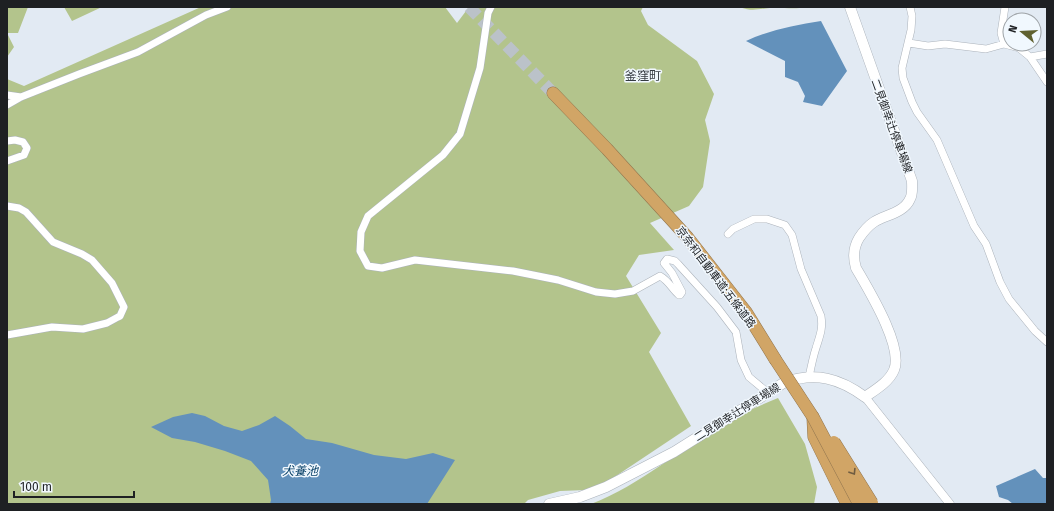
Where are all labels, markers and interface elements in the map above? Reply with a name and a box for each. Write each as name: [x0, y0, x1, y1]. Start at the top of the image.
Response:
north arrow: [1002, 12, 1042, 52]
text: N: [1006, 24, 1020, 35]
district label: 釜窪町: [625, 69, 661, 83]
street label: 二見御幸辻停車場線: [868, 77, 915, 175]
street label: 京奈和自動車道;五條道路: [673, 224, 758, 331]
street label: 二見御幸辻停車場線: [692, 381, 783, 444]
water label: 犬養池: [282, 464, 319, 478]
one-way arrow: [849, 468, 856, 475]
scale bar: [14, 473, 134, 499]
text: 100 m: [20, 480, 52, 494]

